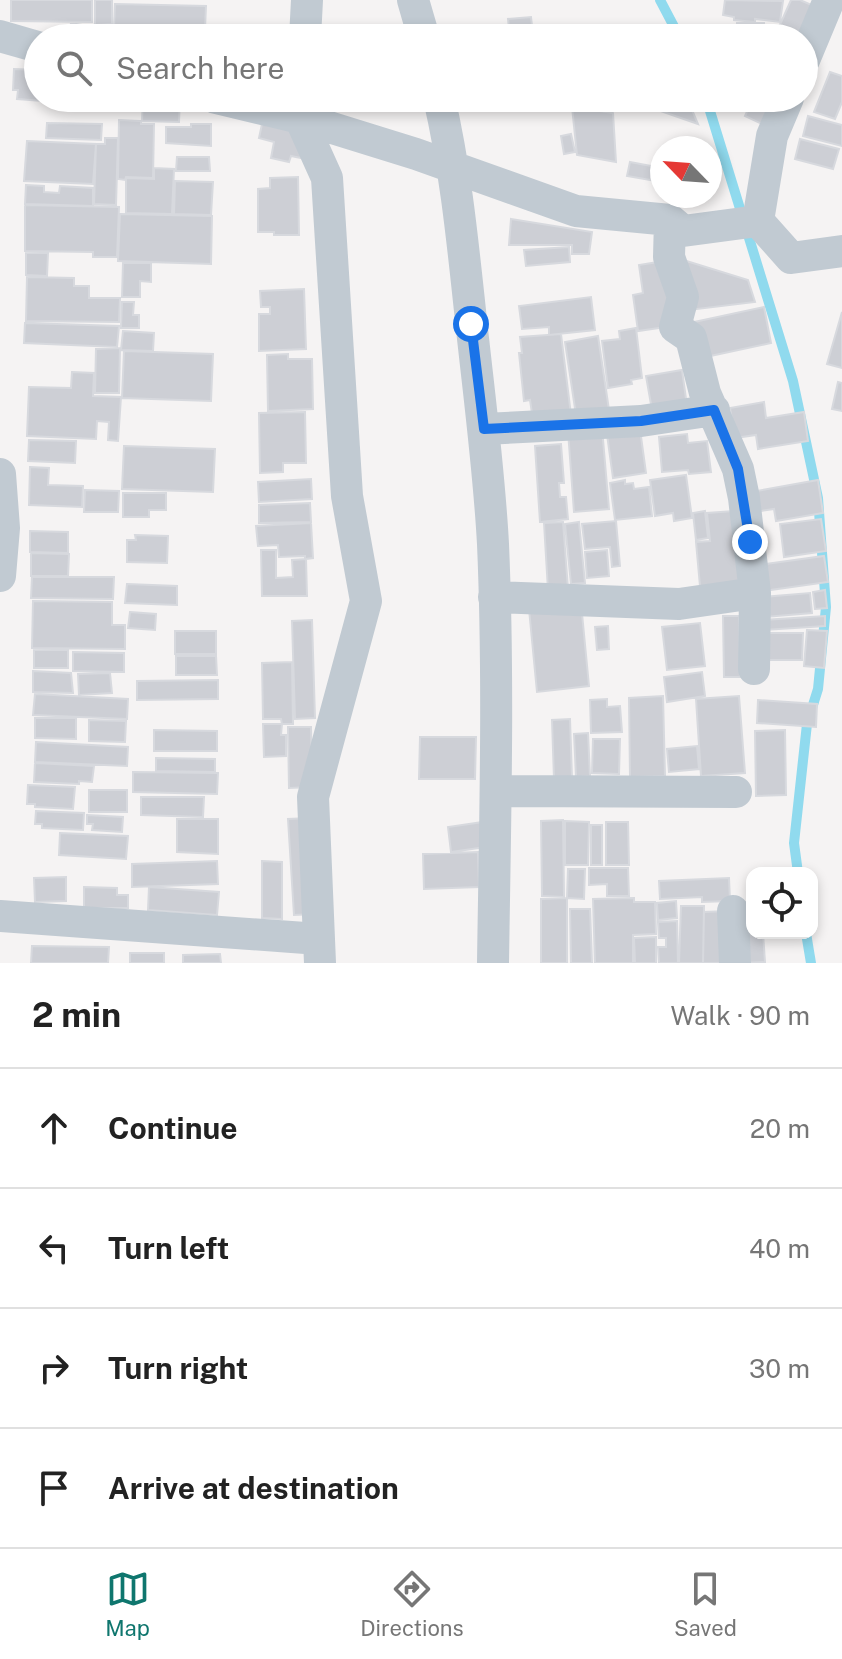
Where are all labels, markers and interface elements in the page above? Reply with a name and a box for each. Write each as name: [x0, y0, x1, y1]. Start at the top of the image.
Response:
search box: [24, 24, 818, 112]
icon: search: [52, 46, 96, 90]
text: Search here: [116, 50, 284, 86]
north arrow: [650, 136, 722, 208]
route start: [453, 306, 489, 342]
route end: [732, 524, 768, 560]
map controls: [746, 867, 818, 939]
button: locate: [746, 867, 818, 939]
text: 2 min: [32, 995, 121, 1035]
text: Walk · 90 m: [670, 1000, 810, 1031]
icon: ahead: [32, 1106, 76, 1150]
text: Continue: [108, 1110, 238, 1146]
text: 20 m: [750, 1113, 810, 1144]
icon: left: [32, 1226, 76, 1270]
text: Turn left: [108, 1230, 229, 1266]
text: 40 m: [749, 1233, 810, 1264]
icon: right: [32, 1346, 76, 1390]
text: Turn right: [108, 1350, 248, 1386]
text: 30 m: [749, 1353, 810, 1384]
icon: arrive: [32, 1466, 76, 1510]
text: Arrive at destination: [108, 1470, 399, 1506]
tab: Map: [105, 1567, 150, 1641]
tab: Directions: [360, 1567, 464, 1641]
tab: Saved: [674, 1567, 737, 1641]

